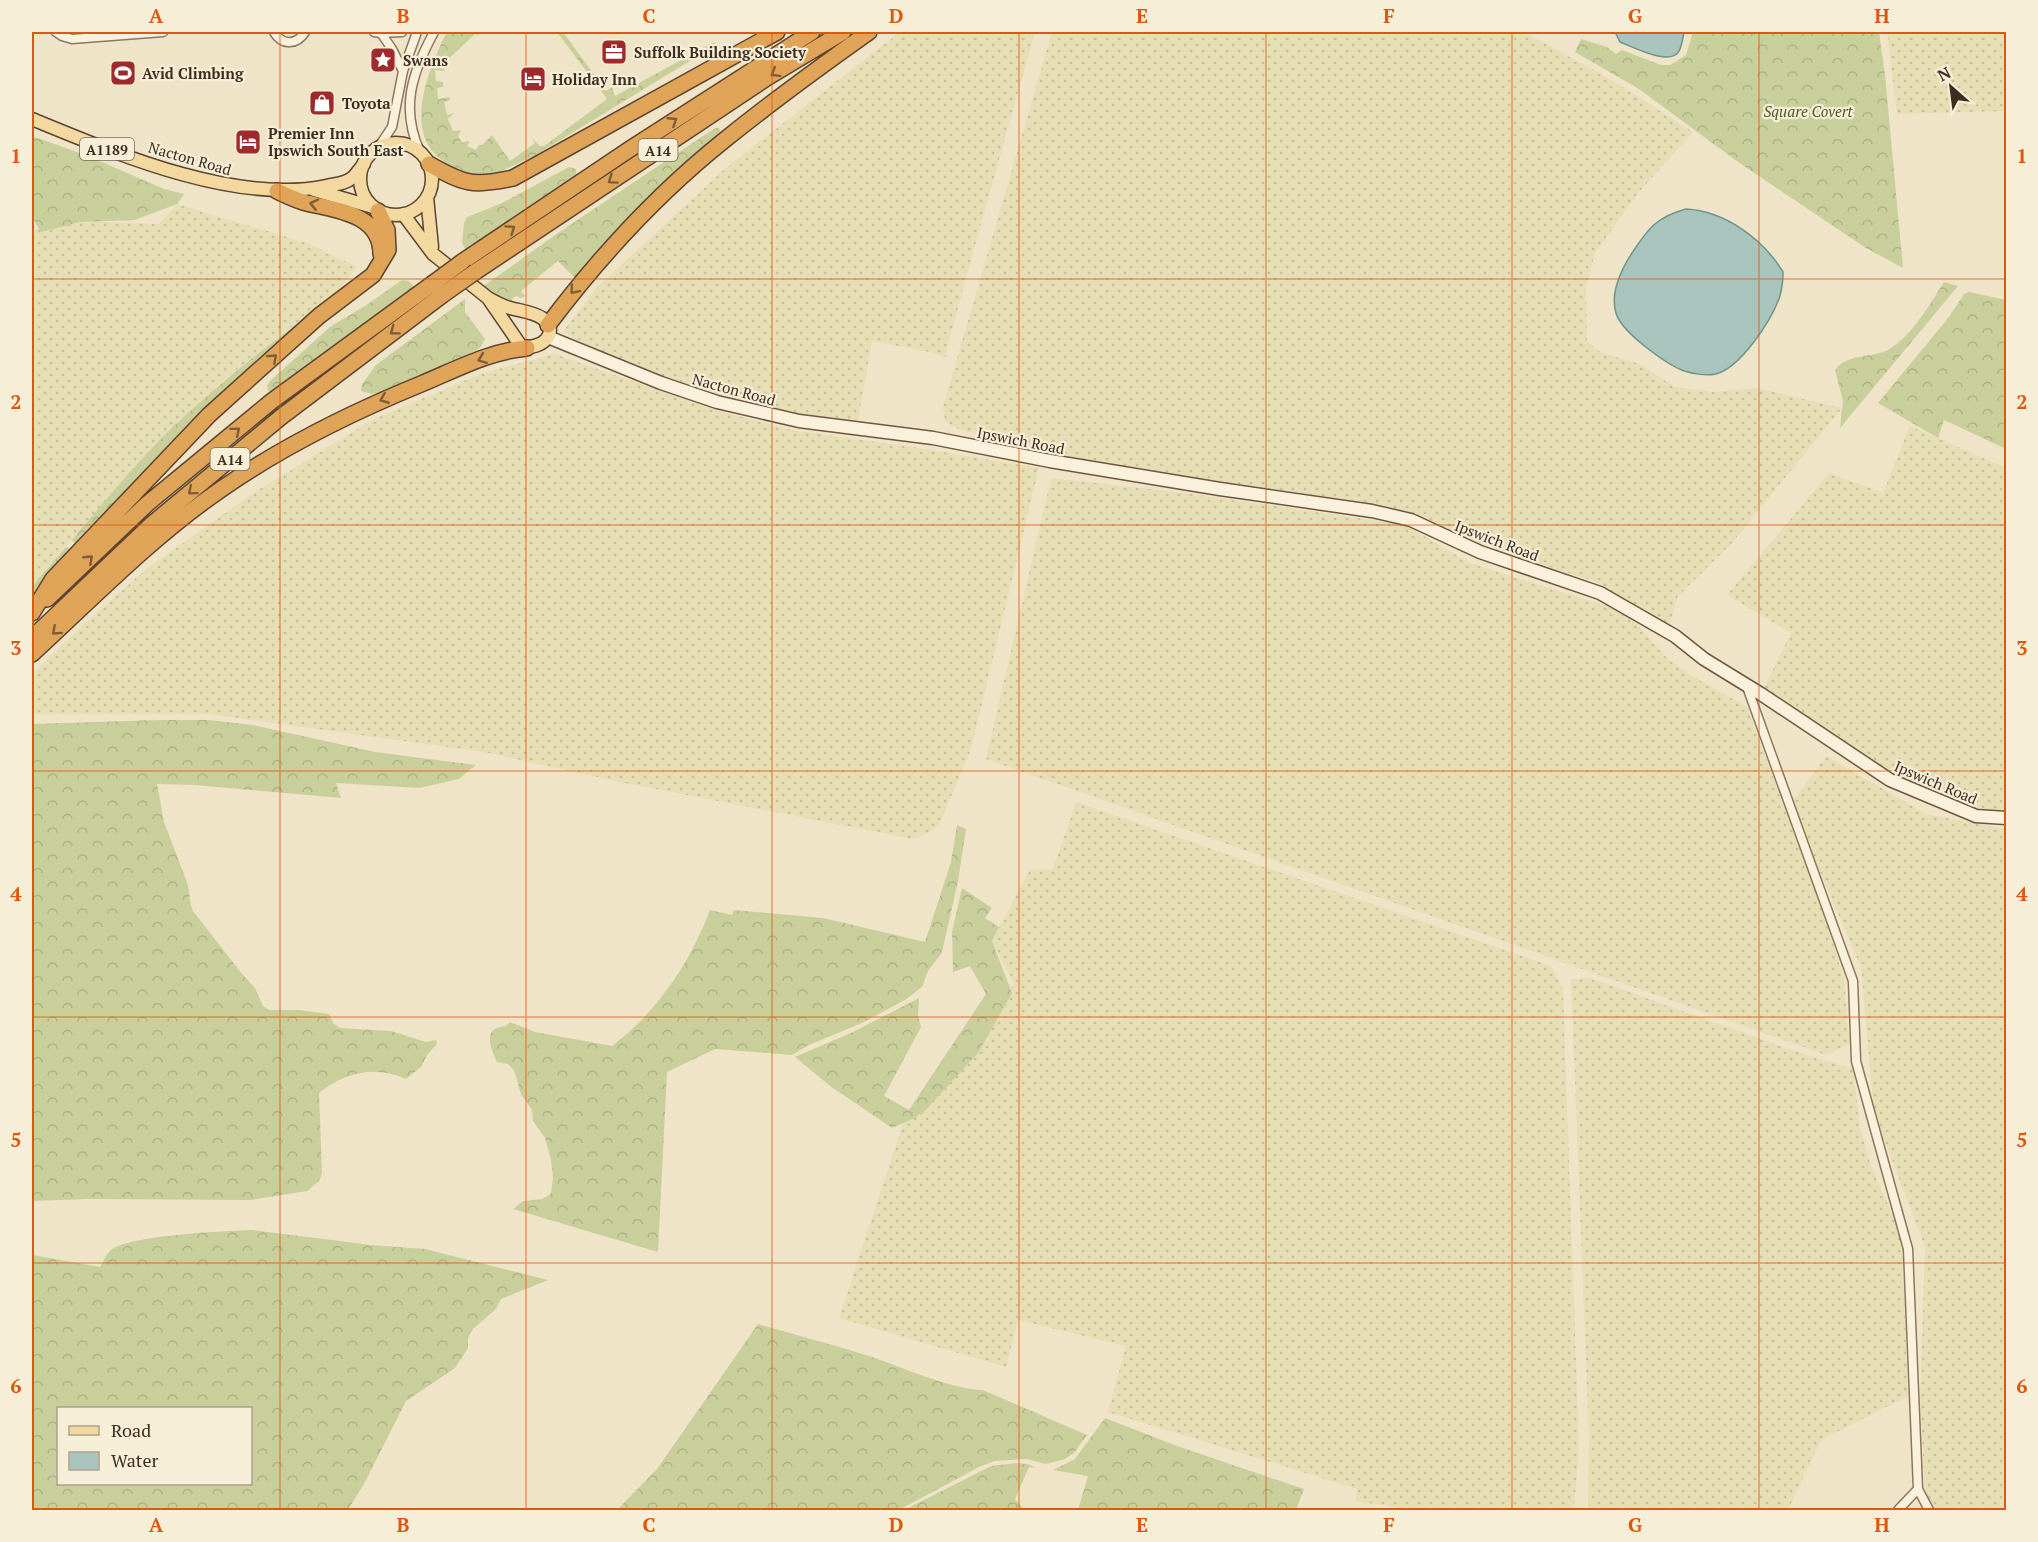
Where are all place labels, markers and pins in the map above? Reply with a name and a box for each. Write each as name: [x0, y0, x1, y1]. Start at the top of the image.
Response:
office icon: Suffolk Building Society: [599, 37, 629, 67]
place label: Suffolk Building Society: [634, 42, 807, 62]
place icon: Swans: [368, 45, 398, 75]
place label: Swans: [403, 50, 448, 70]
sports icon: Avid Climbing: [108, 58, 138, 88]
place label: Avid Climbing: [142, 63, 244, 83]
hotel icon: Holiday Inn: [518, 64, 548, 94]
place label: Holiday Inn: [552, 69, 637, 89]
shop icon: Toyota: [307, 88, 337, 118]
place label: Toyota: [342, 93, 391, 113]
place label: Premier Inn Ipswich South East: [268, 123, 404, 160]
hotel icon: Premier Inn Ipswich South East: [233, 127, 263, 157]

